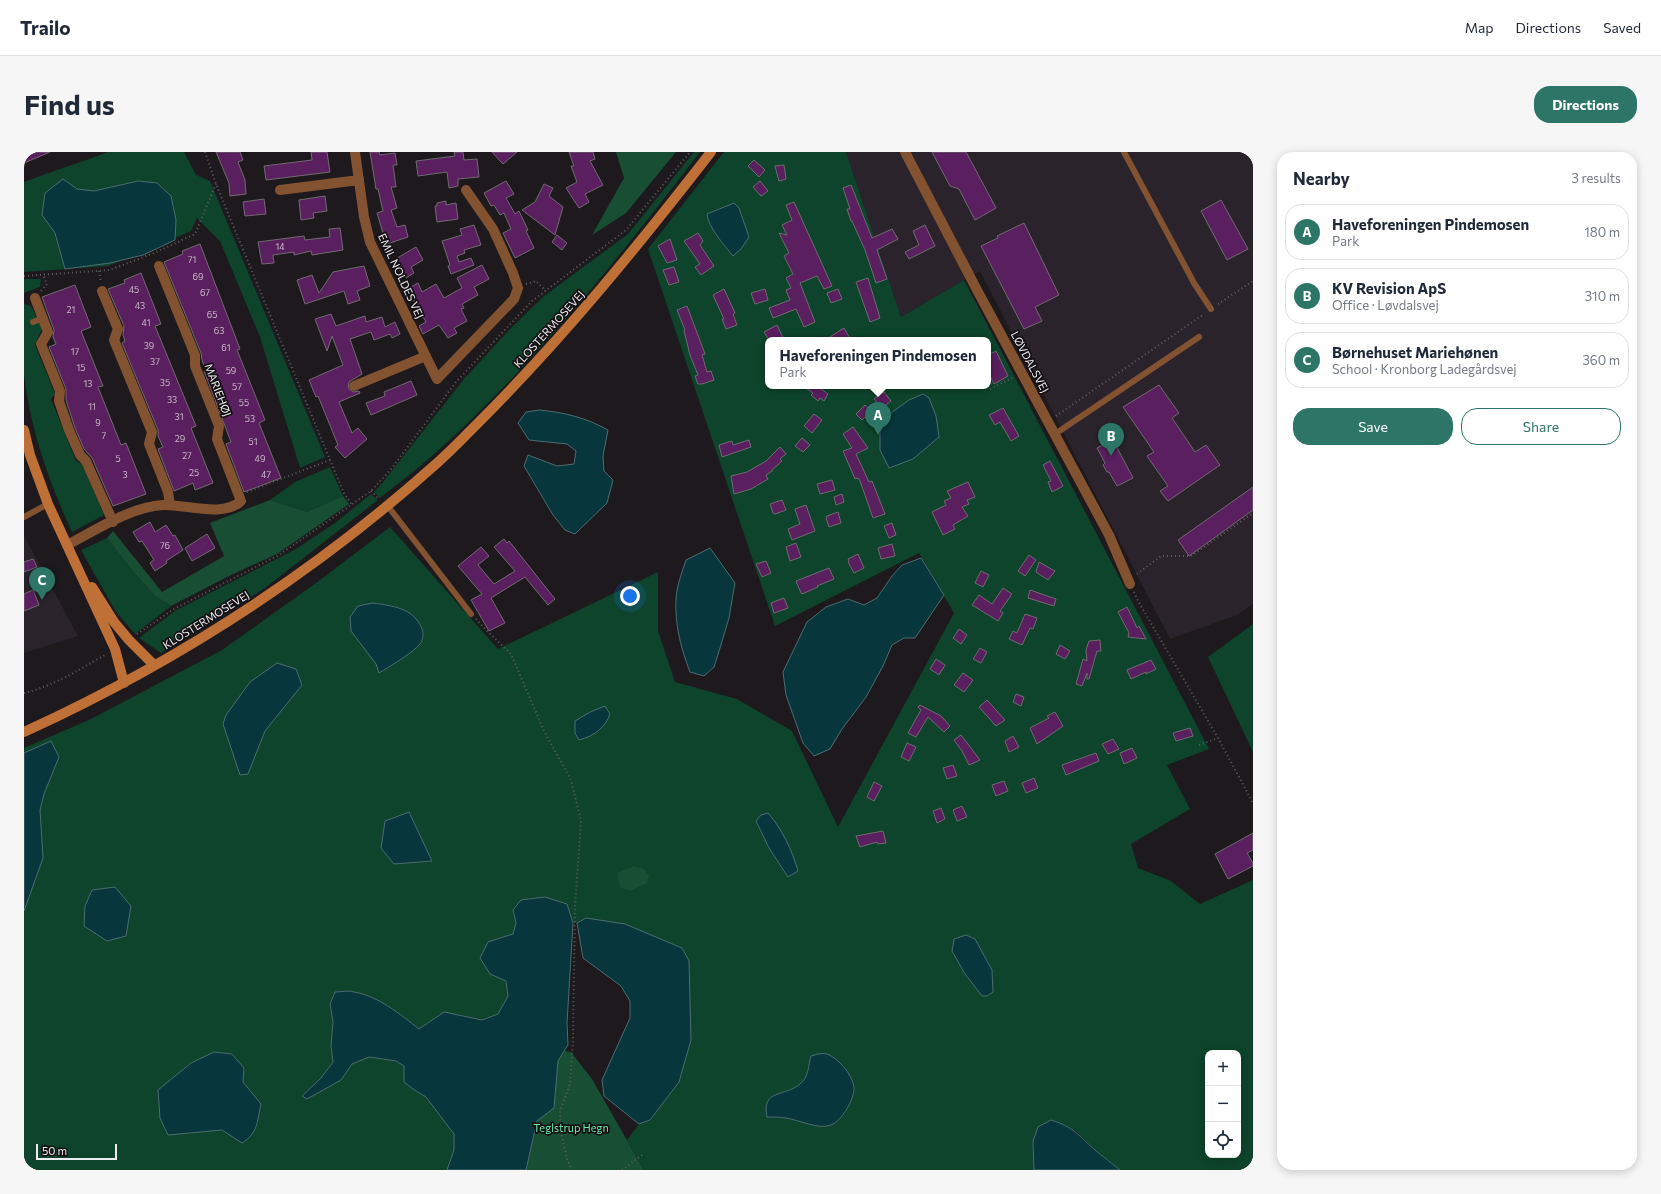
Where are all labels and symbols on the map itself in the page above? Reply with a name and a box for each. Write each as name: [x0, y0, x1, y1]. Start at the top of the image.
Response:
street label: EMIL NOLDES VEJ: [375, 231, 427, 321]
house number: 14: [275, 241, 285, 252]
house number: 71: [188, 254, 196, 265]
house number: 69: [193, 271, 203, 282]
house number: 45: [129, 284, 139, 295]
house number: 67: [200, 287, 210, 298]
street label: KLOSTERMOSEVEJ: [511, 287, 587, 371]
house number: 43: [135, 300, 145, 311]
house number: 21: [67, 304, 75, 315]
house number: 65: [207, 309, 217, 320]
house number: 41: [142, 317, 150, 328]
house number: 63: [214, 325, 224, 336]
street label: LØVDALSVEJ: [1008, 329, 1052, 395]
house number: 39: [144, 340, 154, 351]
house number: 61: [221, 342, 231, 353]
house number: 17: [71, 346, 80, 357]
house number: 37: [150, 356, 160, 367]
house number: 15: [76, 362, 86, 373]
street label: MARIEHØJ: [202, 362, 234, 418]
house number: 59: [226, 365, 236, 376]
house number: 35: [160, 377, 170, 388]
house number: 13: [84, 378, 92, 389]
house number: 57: [232, 381, 242, 392]
house number: 33: [167, 394, 177, 405]
house number: 55: [239, 397, 249, 408]
house number: 11: [88, 401, 96, 412]
pin: A: [865, 402, 891, 435]
house number: 31: [175, 411, 183, 422]
house number: 53: [245, 413, 255, 424]
house number: 9: [95, 417, 101, 428]
pin: B: [1098, 423, 1124, 456]
house number: 7: [102, 430, 107, 441]
house number: 29: [175, 433, 185, 444]
house number: 51: [248, 436, 258, 447]
house number: 27: [182, 450, 192, 461]
house number: 5: [115, 453, 121, 464]
house number: 49: [255, 453, 265, 464]
house number: 25: [189, 467, 199, 478]
house number: 3: [122, 469, 128, 480]
house number: 47: [261, 469, 271, 480]
house number: 76: [160, 540, 170, 551]
pin: C: [29, 567, 55, 600]
your location: [620, 586, 640, 606]
street label: KLOSTERMOSEVEJ: [160, 588, 252, 652]
park label: Teglstrup Hegn: [533, 1121, 609, 1134]
scale bar: [36, 1142, 117, 1161]

